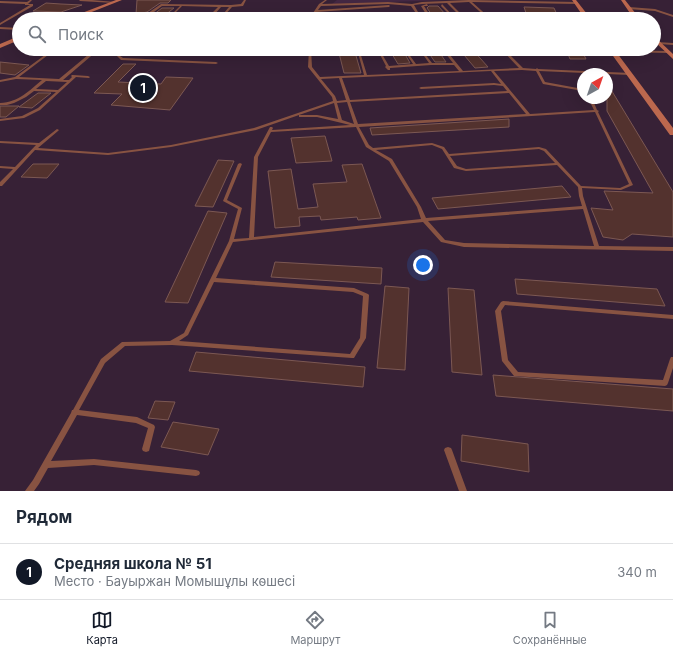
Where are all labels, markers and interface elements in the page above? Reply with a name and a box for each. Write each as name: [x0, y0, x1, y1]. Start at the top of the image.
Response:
search box: [12, 12, 661, 56]
icon: search: [26, 23, 48, 45]
text: Поиск: [58, 25, 104, 44]
north arrow: [577, 68, 613, 104]
pin: 1: [130, 73, 156, 103]
your location: [413, 255, 433, 275]
text: Рядом: [16, 507, 72, 527]
text: Средняя школа № 51: [54, 554, 212, 573]
text: 1: [26, 564, 32, 580]
text: 340 m: [617, 564, 657, 580]
text: Место · Бауыржан Момышұлы көшесі: [54, 573, 295, 589]
tab: Карта: [86, 609, 118, 647]
tab: Маршрут: [290, 609, 340, 647]
tab: Сохранённые: [513, 609, 587, 647]

